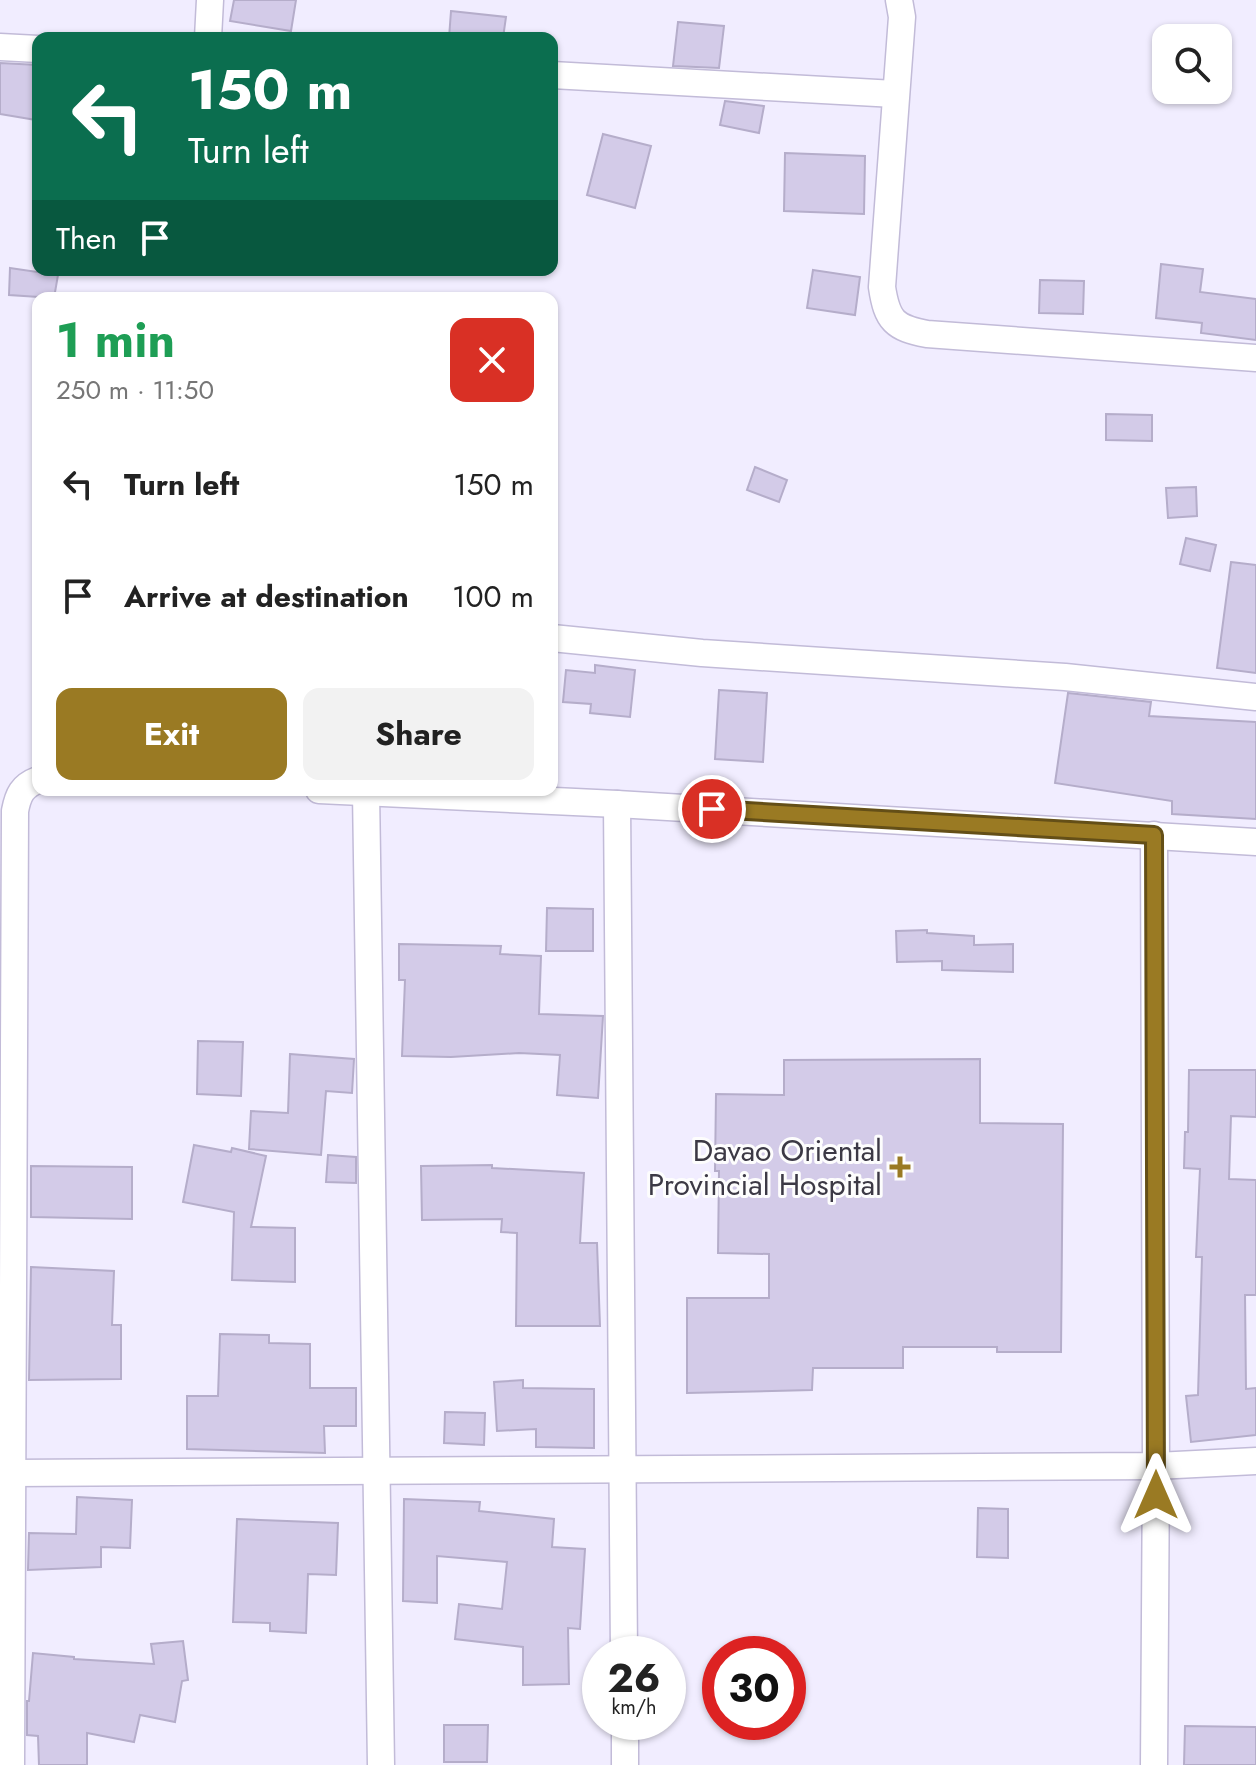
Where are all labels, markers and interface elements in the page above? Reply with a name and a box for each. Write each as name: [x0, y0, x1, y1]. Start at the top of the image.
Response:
map controls: [1152, 24, 1232, 104]
button: search: [1152, 24, 1232, 104]
text: 150 m: [188, 49, 352, 130]
icon: left: [56, 64, 160, 168]
text: Turn left: [188, 124, 309, 176]
icon: arrive: [133, 216, 177, 260]
text: Then: [56, 217, 117, 260]
text: 1 min: [56, 306, 175, 375]
button: close: [450, 318, 534, 402]
text: 250 m · 11:50: [56, 371, 214, 409]
icon: left: [56, 462, 100, 506]
text: Turn left: [124, 463, 239, 506]
text: 150 m: [453, 463, 534, 506]
icon: arrive: [56, 574, 100, 618]
text: Arrive at destination: [124, 575, 409, 618]
text: 100 m: [452, 575, 534, 618]
button: Exit: [56, 688, 287, 780]
button: Share: [303, 688, 534, 780]
pin: [678, 775, 746, 843]
icon: arrive: [690, 787, 734, 831]
place label: Davao Oriental Provincial Hospital: [648, 1129, 882, 1206]
marker: Davao Oriental Provincial Hospital: [889, 1156, 911, 1178]
position arrow: [1114, 1453, 1198, 1537]
speed limit sign: 30: [702, 1636, 806, 1740]
text: 26: [608, 1649, 661, 1707]
text: km/h: [611, 1693, 657, 1722]

